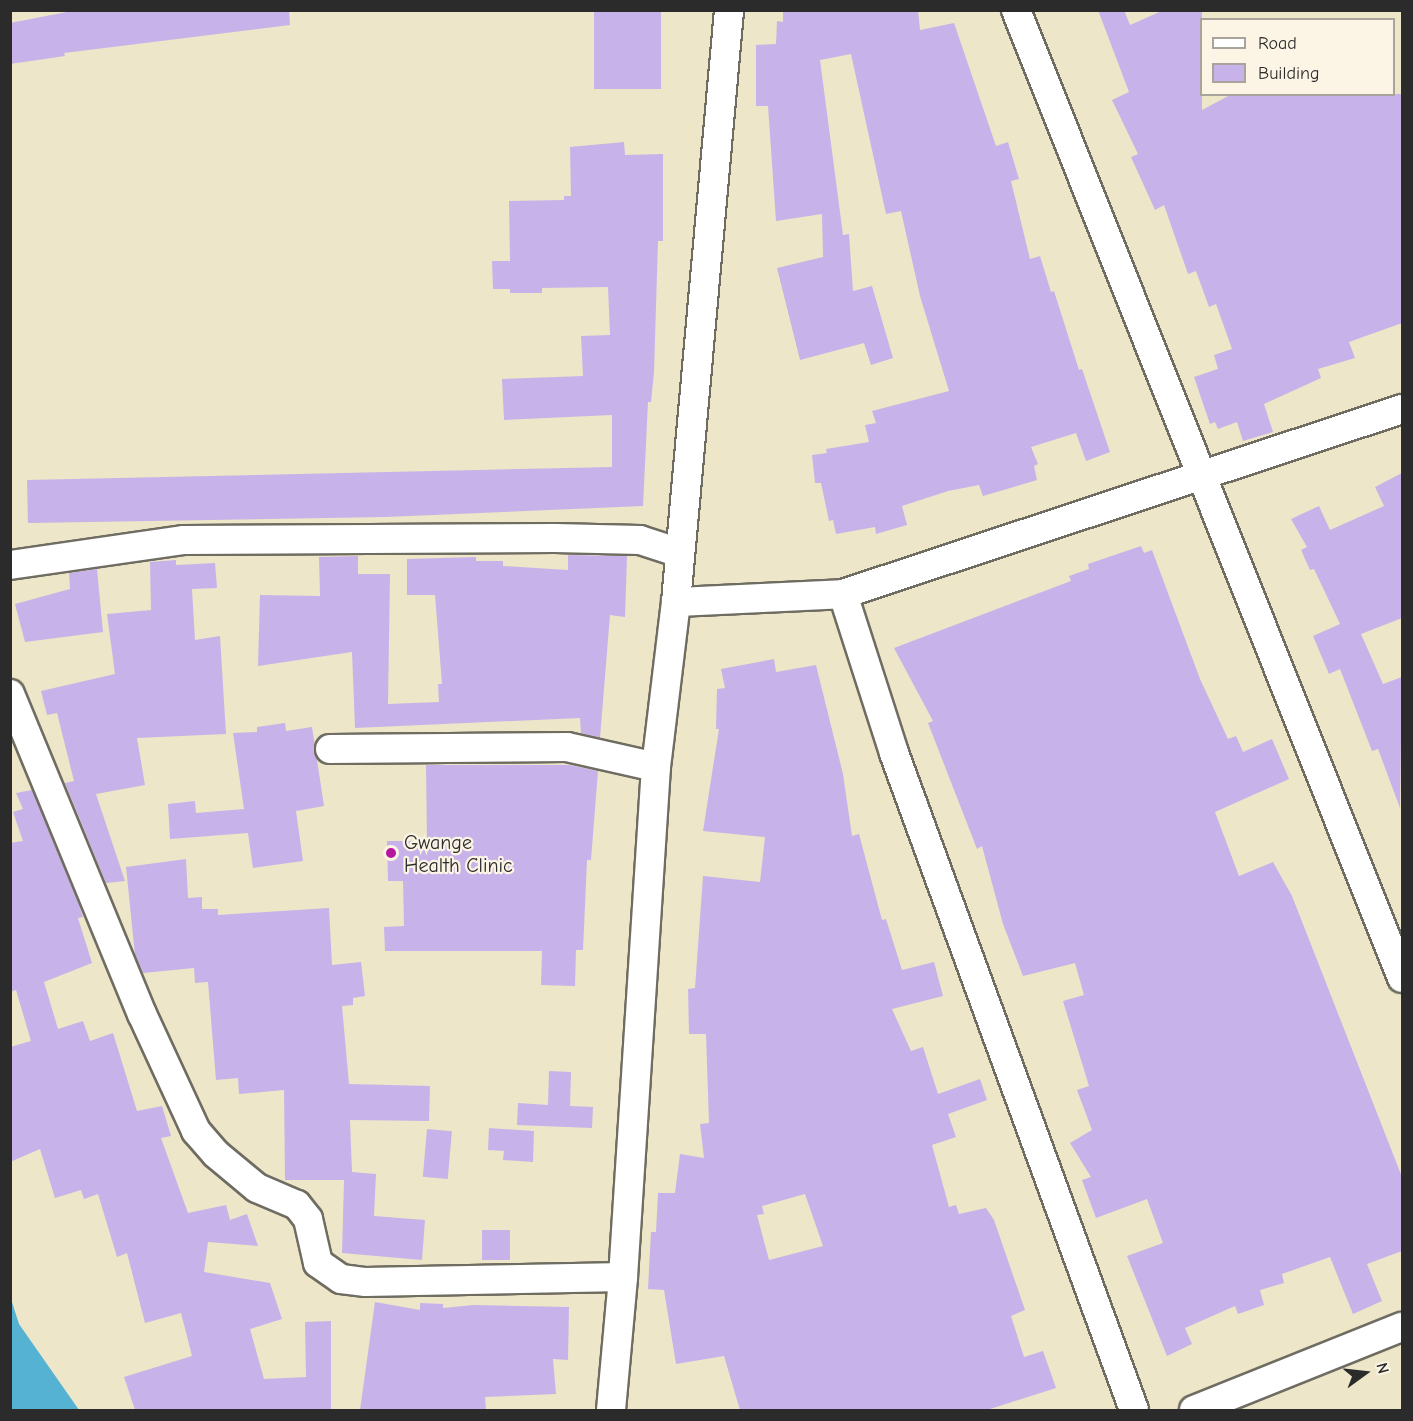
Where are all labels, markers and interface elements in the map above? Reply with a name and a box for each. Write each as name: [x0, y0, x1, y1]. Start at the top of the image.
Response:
legend: [1200, 18, 1395, 96]
text: Road: [1258, 33, 1297, 54]
text: Building: [1258, 63, 1320, 84]
place label: Gwange Health Clinic: [404, 830, 513, 877]
marker: Gwange Health Clinic: [382, 844, 400, 862]
north arrow: [1335, 1343, 1395, 1403]
text: N: [1372, 1361, 1392, 1376]

